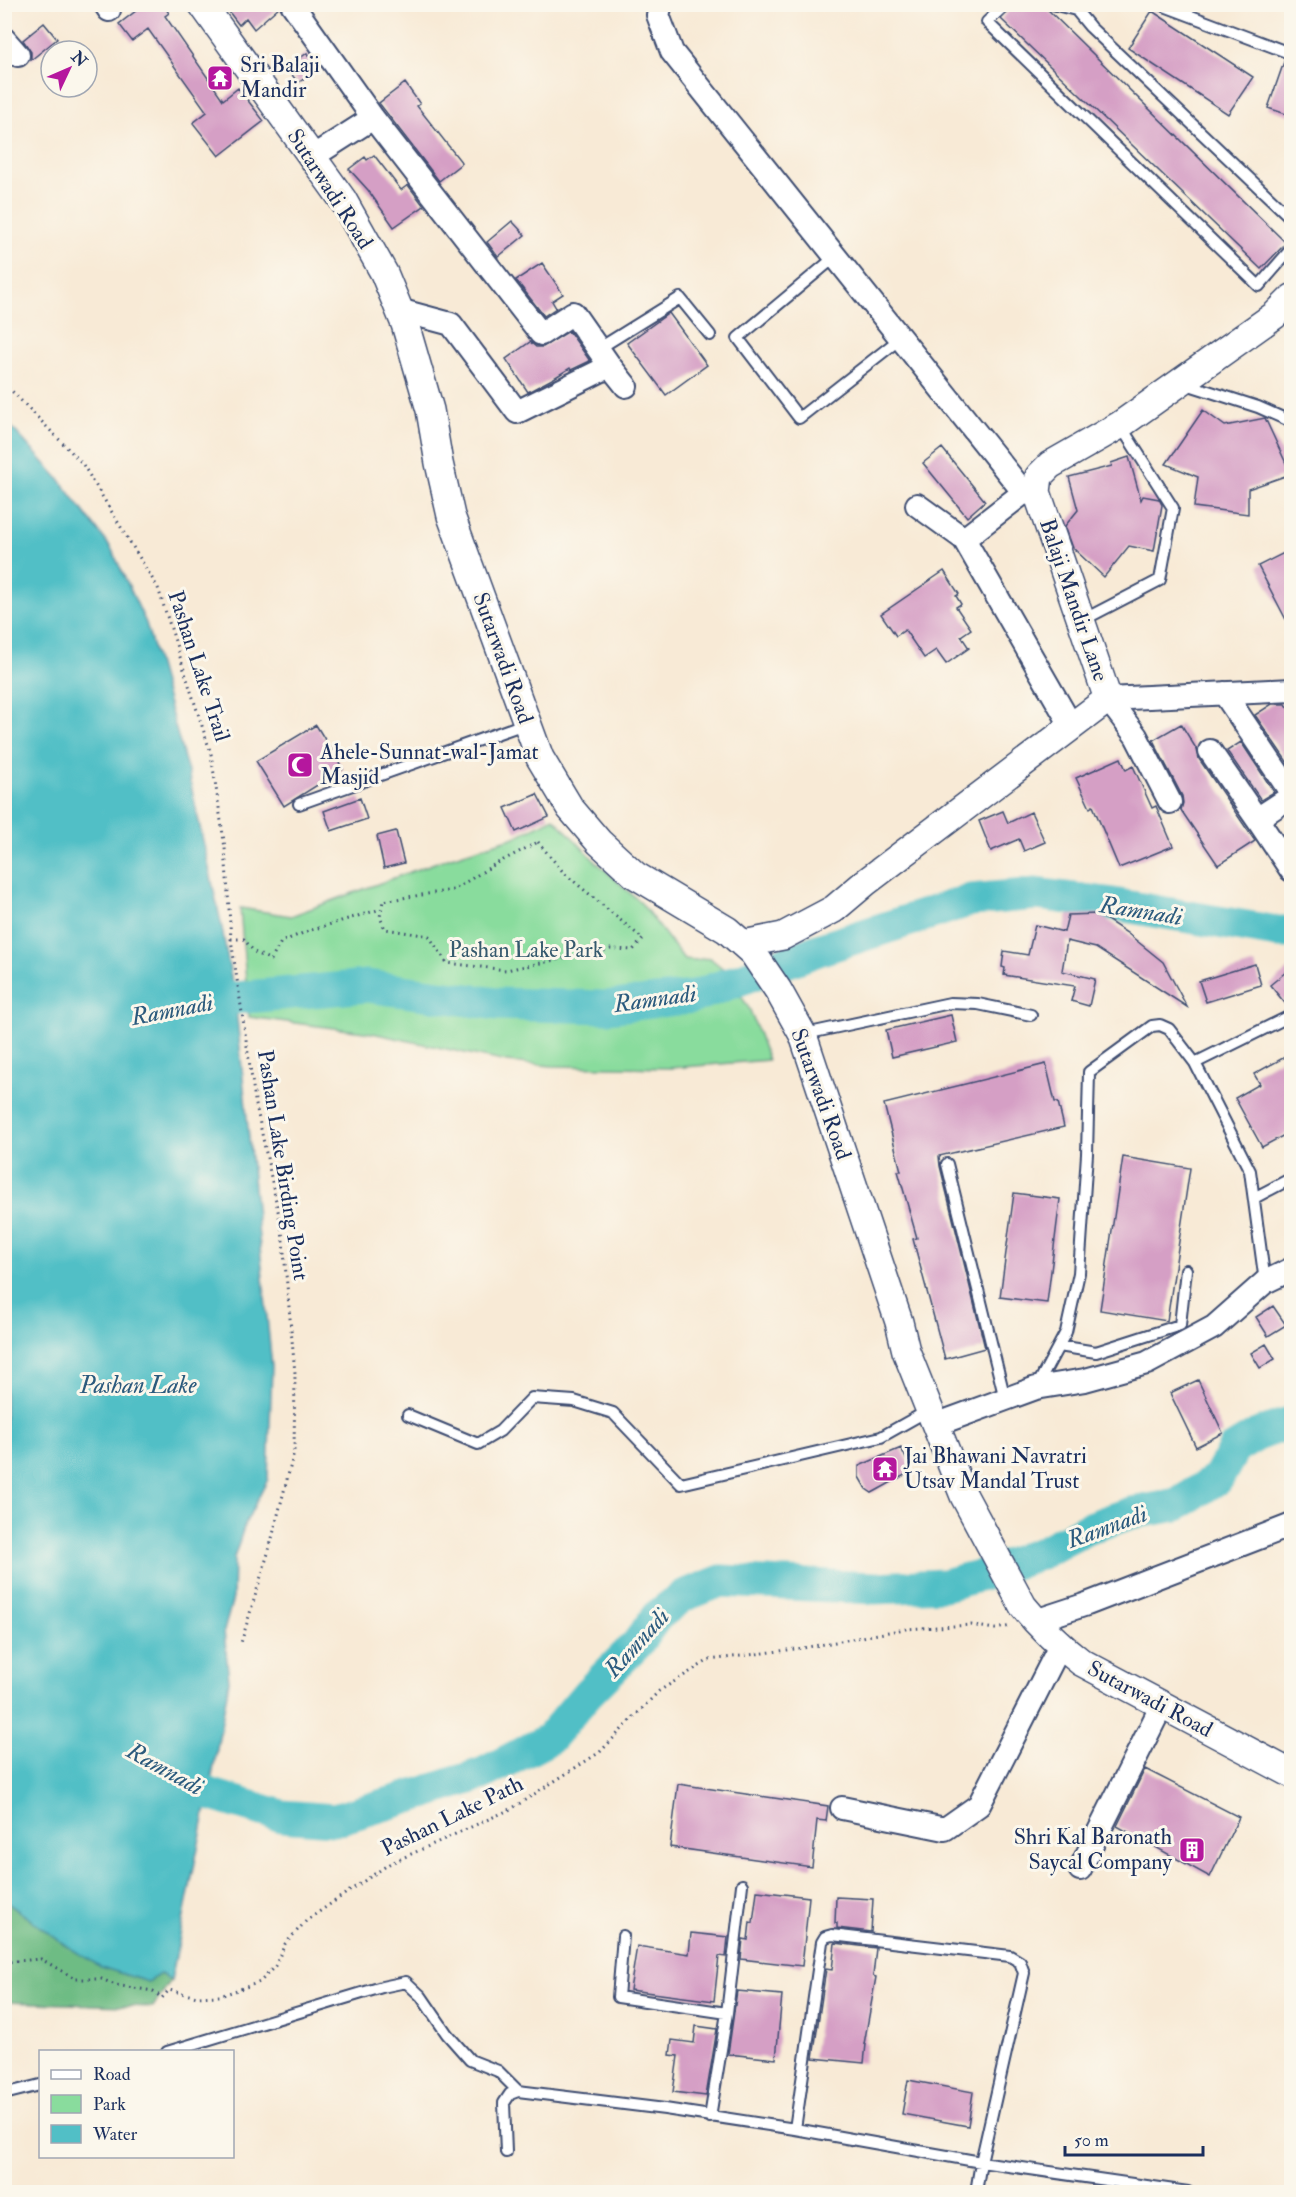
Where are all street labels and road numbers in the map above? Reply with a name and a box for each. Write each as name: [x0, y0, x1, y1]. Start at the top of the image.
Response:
street label: Sutarwadi Road: [281, 124, 379, 254]
street label: Balaji Mandir Lane: [1033, 515, 1115, 685]
street label: Pashan Lake Trail: [161, 587, 237, 745]
street label: Sutarwadi Road: [466, 589, 540, 728]
street label: Sutarwadi Road: [784, 1025, 858, 1164]
street label: Pashan Lake Birding Point: [251, 1048, 315, 1282]
street label: Sutarwadi Road: [1083, 1654, 1217, 1744]
street label: Pashan Lake Path: [376, 1769, 528, 1862]

